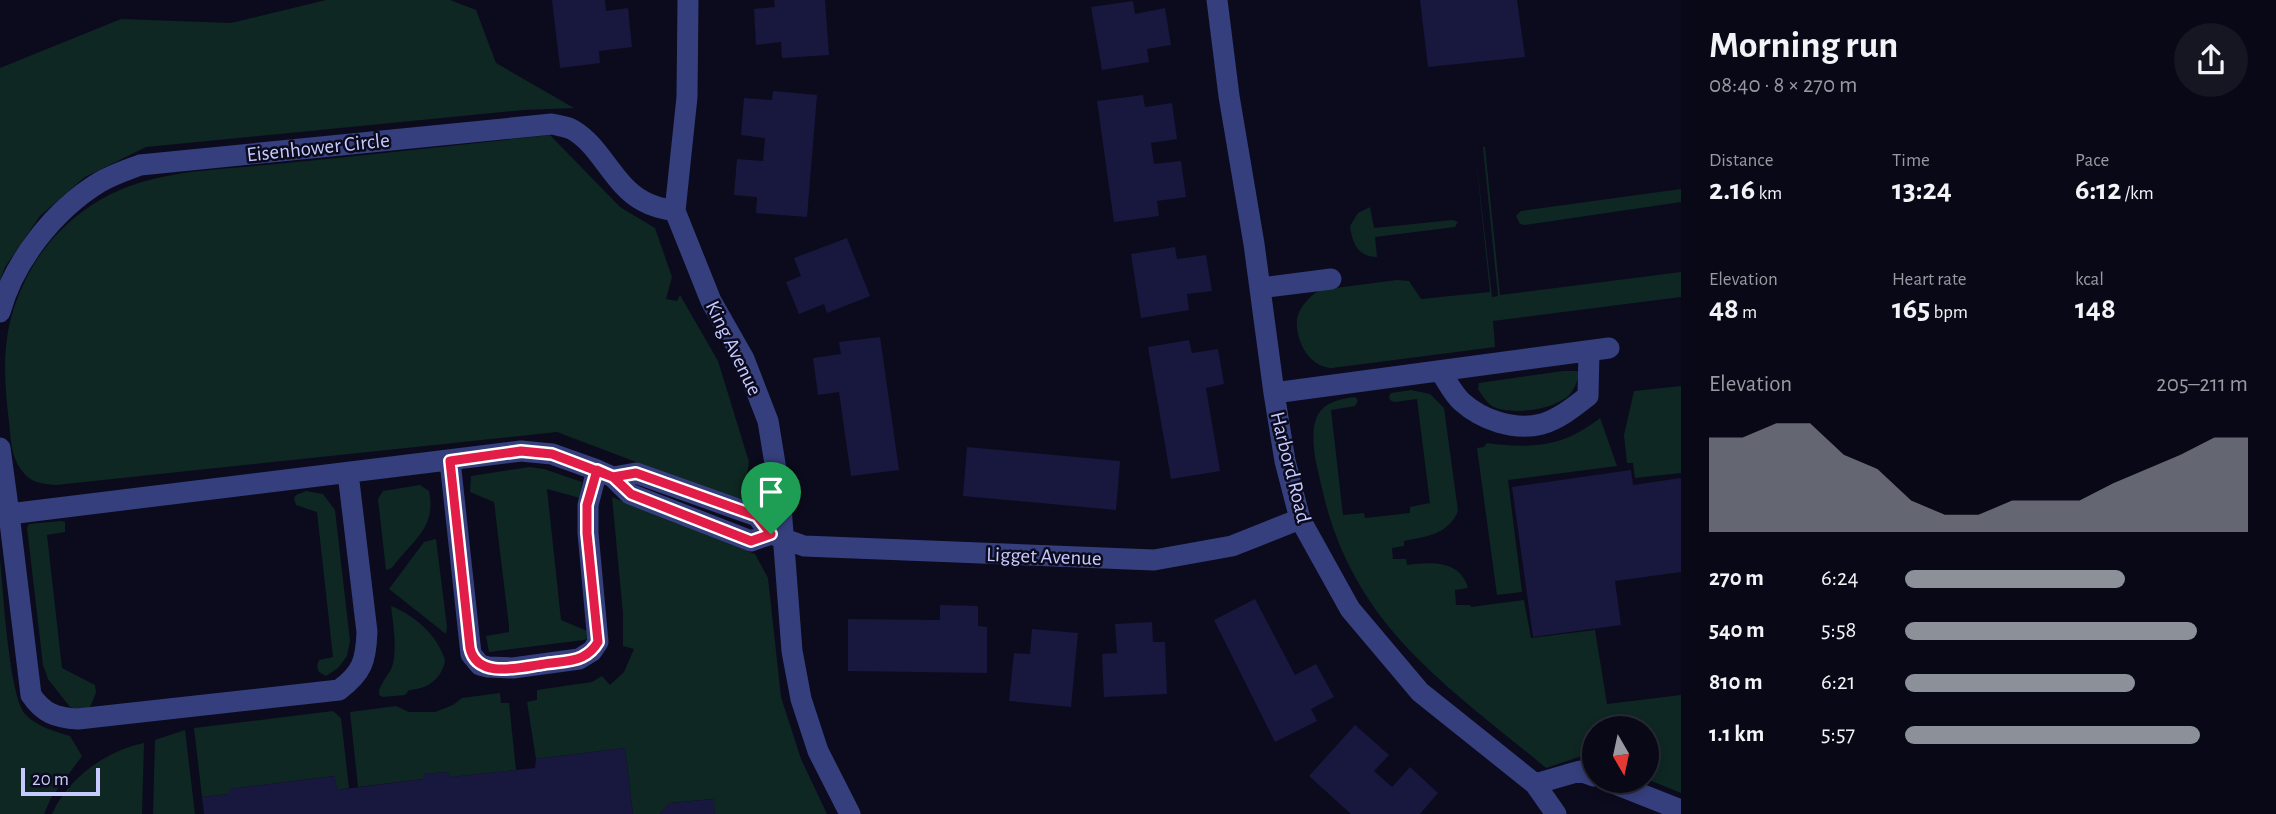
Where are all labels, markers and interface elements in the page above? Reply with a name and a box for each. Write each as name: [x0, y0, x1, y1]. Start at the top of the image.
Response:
button: share: [2174, 23, 2248, 97]
text: Morning run: [1709, 27, 1898, 65]
text: 08:40 · 8 × 270 m: [1709, 74, 1857, 97]
street label: Eisenhower Circle: [245, 130, 391, 165]
text: Distance: [1709, 151, 1773, 170]
text: Time: [1892, 151, 1930, 170]
text: Pace: [2075, 151, 2109, 170]
text: 2.16: [1709, 175, 1755, 205]
text: 13:24: [1892, 175, 1952, 205]
text: 6:12: [2075, 175, 2121, 205]
text: km: [1755, 184, 1782, 203]
text: /km: [2121, 184, 2154, 203]
text: Elevation: [1709, 270, 1778, 289]
text: Heart rate: [1892, 270, 1967, 289]
text: kcal: [2075, 270, 2104, 289]
text: 48: [1709, 294, 1739, 324]
text: 165: [1892, 294, 1930, 324]
text: 148: [2075, 294, 2116, 324]
street label: King Avenue: [702, 298, 765, 399]
text: m: [1739, 303, 1757, 322]
text: bpm: [1930, 303, 1968, 322]
text: Elevation: [1709, 373, 1792, 396]
text: 205–211 m: [2156, 373, 2248, 396]
street label: Harbord Road: [1267, 409, 1315, 525]
pin: [741, 462, 801, 534]
icon: arrive: [752, 473, 790, 511]
street label: Ligget Avenue: [986, 544, 1102, 569]
text: 270 m: [1709, 567, 1764, 590]
text: 6:24: [1821, 567, 1859, 590]
text: 540 m: [1709, 619, 1765, 642]
text: 5:58: [1821, 619, 1856, 642]
text: 810 m: [1709, 671, 1763, 694]
text: 6:21: [1821, 671, 1855, 694]
north arrow: [1582, 716, 1659, 793]
map controls: [1582, 716, 1659, 793]
text: 1.1 km: [1709, 723, 1764, 746]
text: 5:57: [1821, 723, 1855, 746]
scale bar: [21, 765, 100, 797]
text: 20 m: [32, 770, 69, 789]

